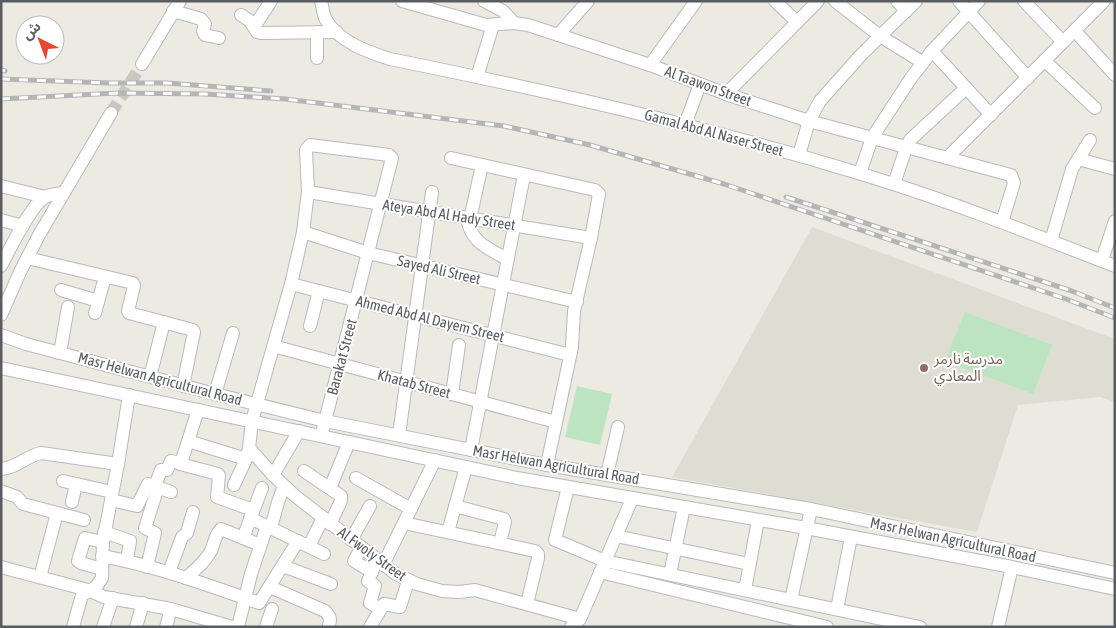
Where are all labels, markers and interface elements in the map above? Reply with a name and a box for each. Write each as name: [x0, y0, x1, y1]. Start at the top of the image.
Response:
north arrow: [15, 15, 65, 65]
text: ش: [19, 18, 44, 43]
street label: Al Taawon Street: [663, 62, 754, 109]
street label: Gamal Abd Al Naser Street: [643, 106, 785, 159]
street label: Ateya Abd Al Hady Street: [381, 196, 517, 233]
street label: Sayed Ali Street: [396, 252, 482, 287]
street label: Ahmed Abd Al Dayem Street: [354, 292, 506, 345]
street label: Barakat Street: [323, 317, 360, 397]
street label: Masr Helwan Agricultural Road: [76, 348, 244, 409]
place label: مدرسة نارمر المعادي: [933, 350, 1003, 387]
marker: مدرسة نارمر المعادي: [918, 362, 930, 374]
street label: Khatab Street: [376, 366, 453, 401]
street label: Masr Helwan Agricultural Road: [471, 441, 641, 488]
street label: Masr Helwan Agricultural Road: [869, 514, 1038, 565]
street label: Al Fwoly Street: [335, 523, 410, 584]

